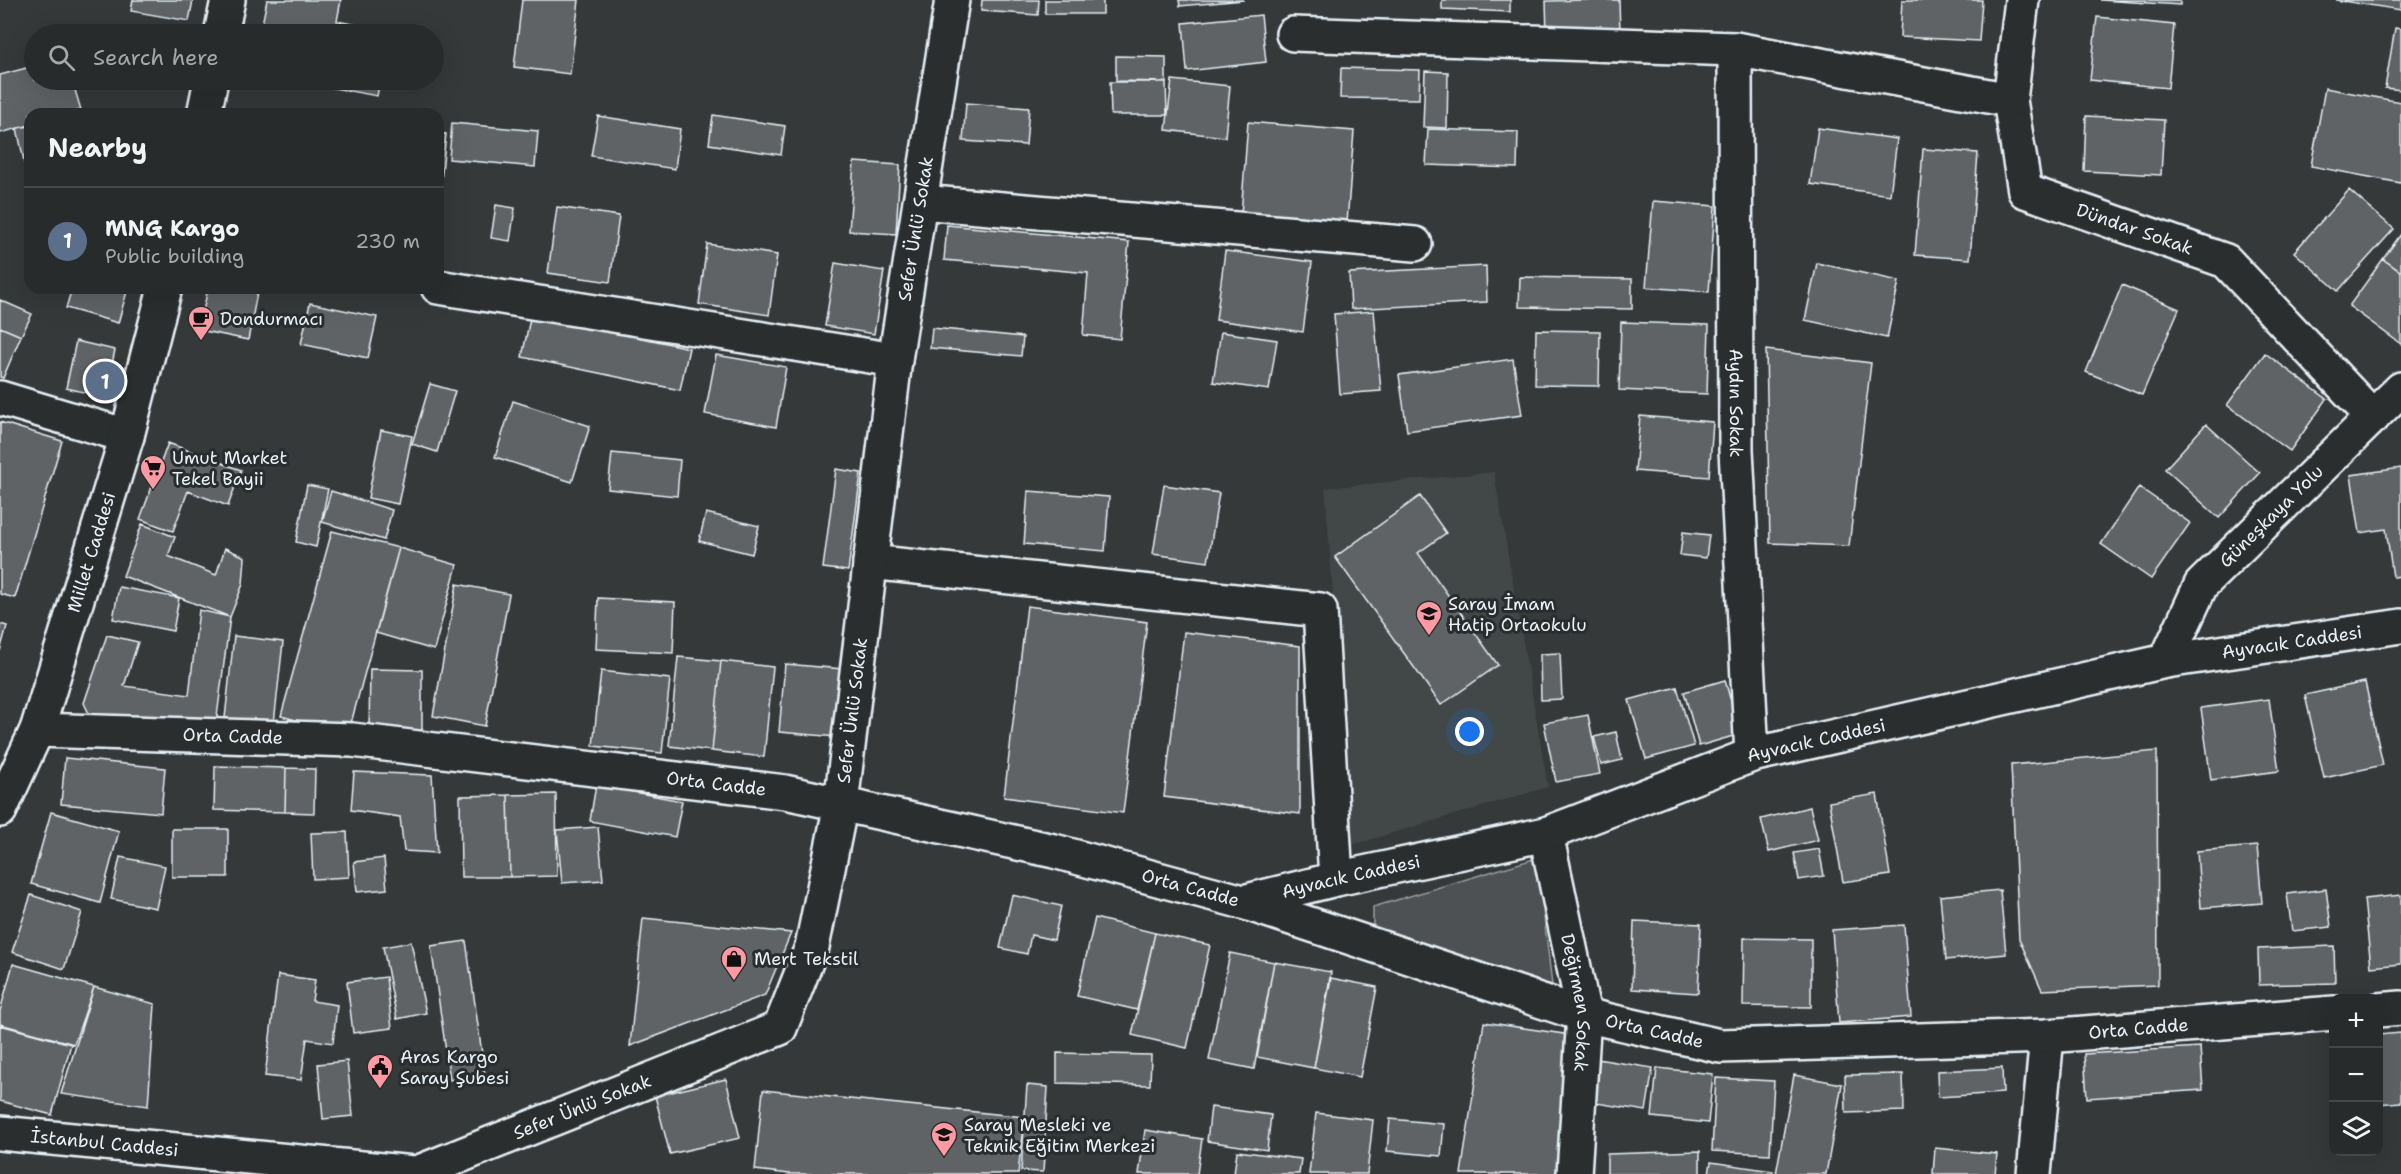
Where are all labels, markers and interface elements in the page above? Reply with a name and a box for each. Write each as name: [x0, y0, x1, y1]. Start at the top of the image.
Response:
search box: [24, 24, 444, 90]
icon: search: [45, 41, 78, 74]
text: Search here: [93, 43, 219, 72]
text: Nearby: [48, 130, 147, 165]
street label: Sefer Ünlü Sokak: [892, 155, 939, 303]
street label: Dündar Sokak: [2073, 198, 2196, 261]
text: MNG Kargo: [105, 214, 239, 243]
text: 1: [63, 228, 72, 254]
text: 230 m: [355, 228, 420, 254]
text: Public building: [105, 243, 244, 269]
cafe icon: Dondurmacı: [186, 304, 216, 342]
place label: Dondurmacı: [220, 307, 323, 331]
street label: Aydın Sokak: [1724, 349, 1748, 458]
pin: 1: [86, 358, 124, 404]
place label: Umut Market Tekel Bayii: [172, 446, 287, 491]
supermarket icon: Umut Market Tekel Bayii: [138, 453, 168, 491]
street label: Güneşkaya Yolu: [2214, 460, 2329, 573]
street label: Millet Caddesi: [62, 489, 121, 616]
place label: Saray İmam Hatip Ortaokulu: [1448, 592, 1587, 637]
school or university icon: Saray İmam Hatip Ortaokulu: [1414, 599, 1444, 637]
street label: Ayvacık Caddesi: [2220, 620, 2364, 665]
street label: Sefer Ünlü Sokak: [832, 636, 873, 785]
street label: Ayvacık Caddesi: [1744, 713, 1888, 768]
your location: [1455, 717, 1484, 746]
street label: Orta Cadde: [182, 723, 283, 750]
street label: Orta Cadde: [665, 766, 767, 802]
street label: Ayvacık Caddesi: [1279, 849, 1423, 904]
street label: Orta Cadde: [1139, 863, 1242, 912]
street label: Değirmen Sokak: [1555, 932, 1596, 1073]
shop icon: Mert Tekstil: [719, 944, 749, 982]
place label: Mert Tekstil: [754, 947, 859, 971]
map controls: [2329, 994, 2383, 1156]
button: +: [2329, 994, 2383, 1048]
street label: Orta Cadde: [1603, 1008, 1706, 1054]
street label: Orta Cadde: [2087, 1013, 2189, 1045]
place label: Aras Kargo Saray Şubesi: [400, 1045, 509, 1090]
button: −: [2329, 1048, 2383, 1102]
public building icon: Aras Kargo Saray Şubesi: [365, 1052, 395, 1090]
street label: Sefer Ünlü Sokak: [510, 1069, 655, 1145]
button: layers: [2329, 1102, 2383, 1156]
place label: Saray Mesleki ve Teknik Eğitim Merkezi: [964, 1113, 1155, 1158]
school or university icon: Saray Mesleki ve Teknik Eğitim Merkezi: [929, 1120, 959, 1158]
street label: İstanbul Caddesi: [29, 1124, 180, 1162]

